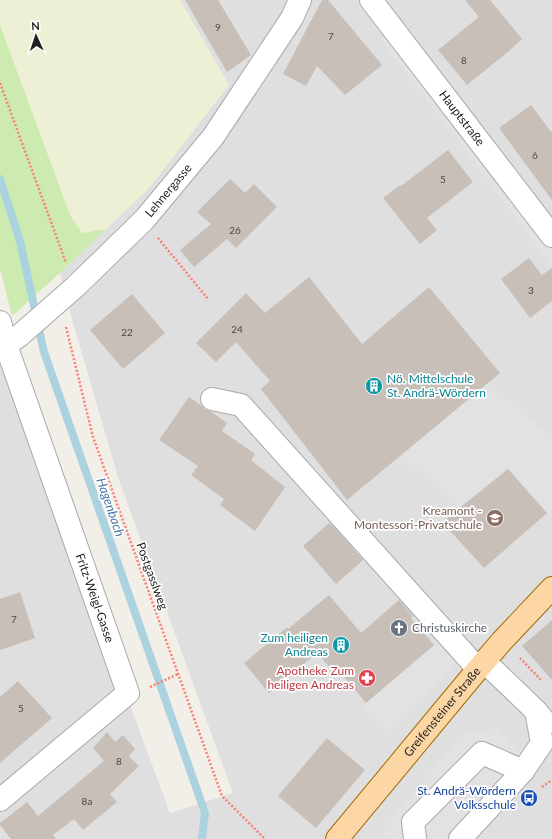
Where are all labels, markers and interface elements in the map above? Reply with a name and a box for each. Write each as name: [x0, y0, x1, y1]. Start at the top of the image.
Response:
north arrow: [16, 16, 56, 56]
text: N: [31, 19, 40, 32]
house number: 9: [215, 21, 221, 33]
house number: 7: [328, 30, 334, 42]
house number: 8: [461, 54, 467, 66]
street label: Hauptstraße: [436, 87, 488, 149]
house number: 6: [532, 149, 538, 161]
street label: Lehnergasse: [142, 160, 195, 220]
house number: 5: [440, 173, 446, 185]
house number: 26: [229, 224, 241, 236]
house number: 3: [528, 284, 534, 296]
house number: 24: [231, 323, 243, 335]
house number: 22: [121, 326, 133, 338]
place label: Nö. Mittelschule St. Andrä-Wördern: [387, 371, 486, 400]
building icon: Nö. Mittelschule St. Andrä-Wördern: [364, 376, 384, 396]
water label: Hagenbach: [93, 475, 129, 539]
place label: Kreamont - Montessori-Privatschule: [354, 503, 482, 532]
school or university icon: Kreamont - Montessori-Privatschule: [485, 508, 505, 528]
street label: Postgasslweg: [133, 540, 172, 612]
street label: Fritz-Weigl-Gasse: [73, 551, 118, 645]
house number: 7: [11, 613, 17, 625]
church icon: Christuskirche: [389, 618, 409, 638]
place label: Christuskirche: [412, 620, 487, 635]
place label: Zum heiligen Andreas: [261, 630, 328, 659]
building icon: Zum heiligen Andreas: [331, 635, 351, 655]
place label: Apotheke Zum heiligen Andreas: [267, 663, 354, 692]
street label: Greifensteiner Straße: [400, 664, 484, 760]
pharmacy icon: Apotheke Zum heiligen Andreas: [357, 668, 377, 688]
house number: 5: [18, 702, 24, 714]
house number: 8: [116, 755, 122, 767]
place label: St. Andrä-Wördern Volksschule: [417, 783, 516, 812]
bus stop icon: St. Andrä-Wördern Volksschule: [519, 788, 539, 808]
house number: 8a: [82, 795, 92, 807]

